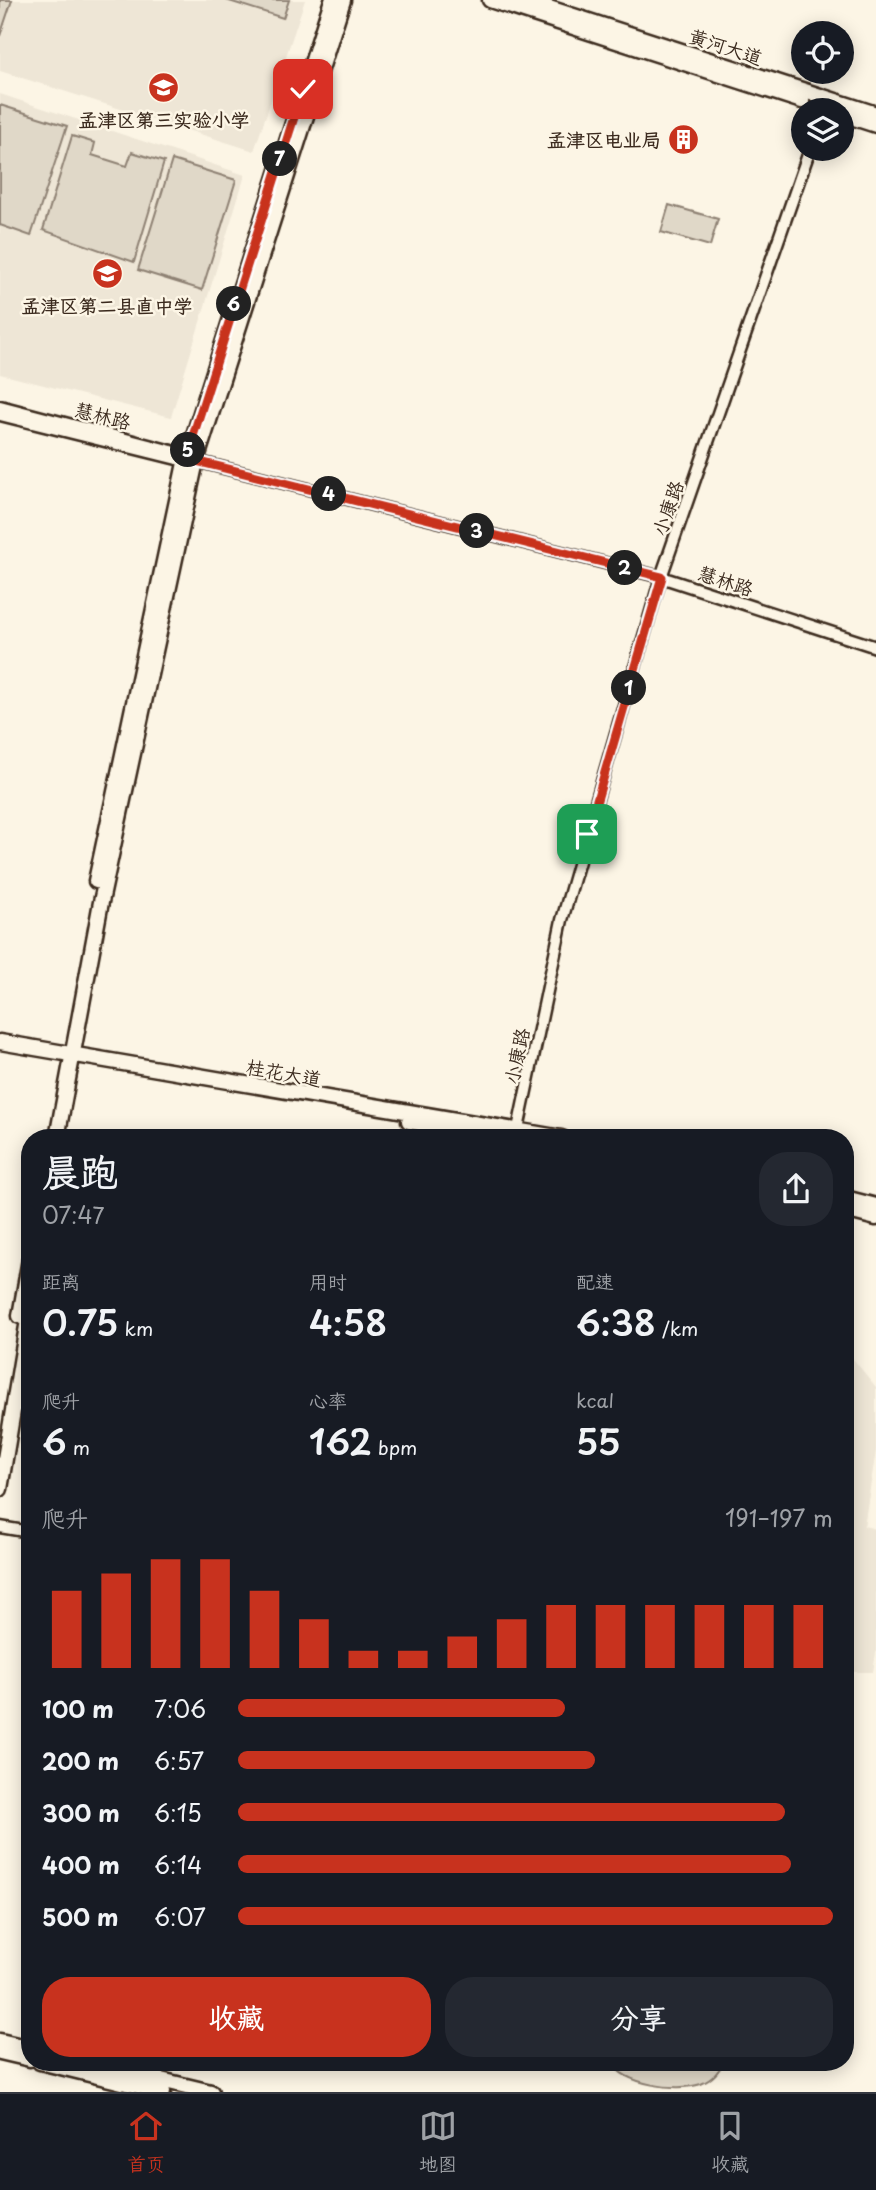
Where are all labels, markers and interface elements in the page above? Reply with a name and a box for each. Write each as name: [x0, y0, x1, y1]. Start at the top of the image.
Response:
street label: 黄河大道: [686, 21, 766, 71]
map controls: [791, 21, 854, 161]
button: locate: [791, 21, 854, 84]
pin: [273, 59, 333, 119]
icon: check: [284, 70, 322, 108]
school or university icon: 孟津区第三实验小学: [147, 71, 181, 105]
button: layers: [791, 98, 854, 161]
place label: 孟津区第三实验小学: [78, 105, 250, 133]
building icon: 孟津区电业局: [667, 122, 701, 156]
place label: 孟津区电业局: [547, 125, 661, 153]
pin: 7: [262, 142, 298, 176]
text: 7: [274, 144, 285, 172]
school or university icon: 孟津区第二县直中学: [90, 257, 124, 291]
pin: 6: [216, 286, 252, 322]
text: 6: [227, 289, 240, 317]
place label: 孟津区第二县直中学: [21, 291, 193, 319]
street label: 慧林路: [72, 395, 134, 435]
pin: 5: [170, 433, 206, 468]
text: 5: [181, 435, 194, 463]
pin: 4: [312, 476, 346, 512]
street label: 小康路: [644, 476, 690, 540]
text: 4: [322, 479, 335, 507]
pin: 3: [460, 514, 494, 548]
text: 3: [470, 516, 483, 544]
pin: 2: [608, 550, 642, 586]
text: 2: [618, 553, 631, 581]
street label: 慧林路: [695, 558, 757, 602]
pin: 1: [612, 670, 646, 706]
text: 1: [624, 673, 633, 701]
pin: [557, 804, 617, 864]
icon: arrive: [568, 815, 606, 853]
street label: 小康路: [496, 1025, 536, 1087]
street label: 桂花大道: [244, 1052, 324, 1092]
text: 晨跑: [42, 1142, 118, 1199]
button: share: [759, 1152, 833, 1226]
text: 07:47: [42, 1197, 105, 1232]
text: 距离: [42, 1267, 80, 1295]
text: 用时: [309, 1267, 347, 1295]
text: 配速: [576, 1267, 614, 1295]
text: 0.75: [42, 1295, 118, 1348]
text: 4:58: [309, 1295, 387, 1348]
text: 6:38: [576, 1295, 656, 1348]
text: km: [118, 1314, 153, 1342]
text: /km: [656, 1314, 698, 1342]
text: 爬升: [42, 1386, 80, 1414]
text: 心率: [309, 1386, 347, 1414]
text: kcal: [576, 1386, 614, 1414]
text: 6: [42, 1414, 67, 1467]
text: 162: [309, 1414, 372, 1467]
text: 55: [576, 1414, 621, 1467]
text: m: [67, 1433, 90, 1461]
text: bpm: [372, 1433, 417, 1461]
text: 爬升: [42, 1500, 88, 1535]
text: 191–197 m: [725, 1500, 833, 1535]
text: 100 m: [42, 1691, 114, 1726]
text: 7:06: [154, 1691, 206, 1726]
text: 200 m: [42, 1743, 119, 1778]
text: 6:57: [154, 1743, 204, 1778]
text: 300 m: [42, 1795, 120, 1830]
text: 6:15: [154, 1795, 202, 1830]
text: 400 m: [42, 1847, 120, 1882]
text: 6:14: [154, 1847, 202, 1882]
text: 500 m: [42, 1899, 119, 1934]
text: 6:07: [154, 1899, 206, 1934]
button: 收藏: [42, 1977, 431, 2057]
button: 分享: [445, 1977, 833, 2057]
tab: 首页: [127, 2107, 165, 2177]
tab: 地图: [419, 2107, 457, 2177]
tab: 收藏: [711, 2107, 749, 2177]

